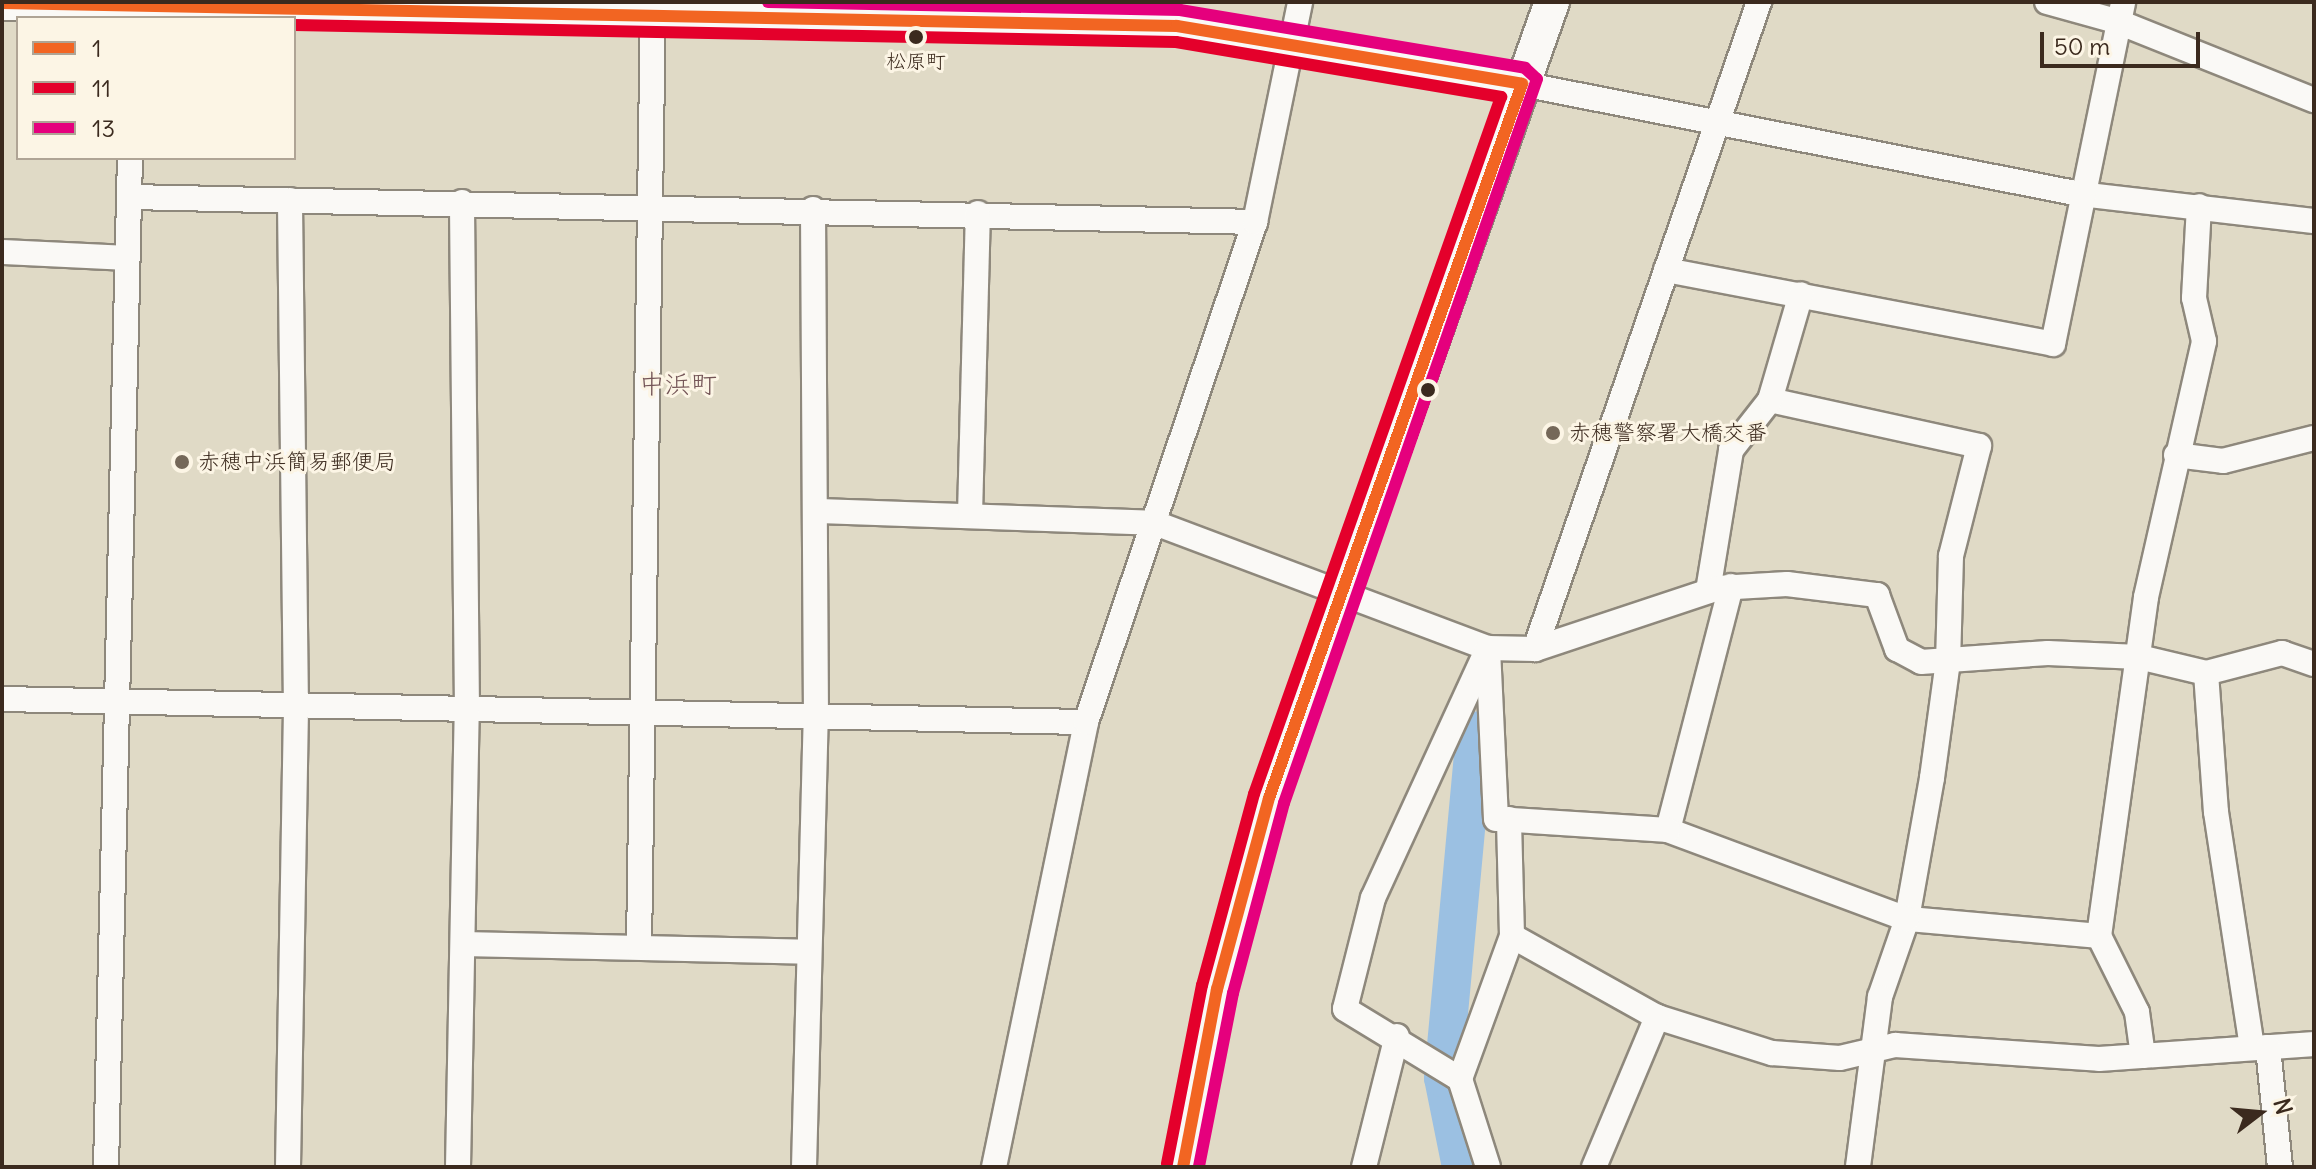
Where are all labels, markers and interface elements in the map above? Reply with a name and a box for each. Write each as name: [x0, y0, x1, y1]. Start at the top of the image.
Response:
legend: [16, 16, 296, 160]
scale bar: [2044, 16, 2204, 66]
marker: 松原町: [908, 29, 924, 45]
text: 50 m: [2054, 31, 2110, 61]
text: 1: [92, 33, 102, 63]
place label: 松原町: [886, 48, 946, 72]
text: 11: [92, 73, 111, 103]
text: 13: [92, 113, 115, 143]
district label: 中浜町: [639, 368, 717, 400]
unlabelled marker: [1420, 382, 1436, 398]
place label: 赤穂警察署大橋交番: [1569, 420, 1767, 446]
marker: 赤穂警察署大橋交番: [1544, 424, 1562, 442]
place label: 赤穂中浜簡易郵便局: [198, 449, 396, 475]
marker: 赤穂中浜簡易郵便局: [173, 453, 191, 471]
north arrow: [2220, 1073, 2300, 1153]
text: N: [2268, 1095, 2299, 1118]

